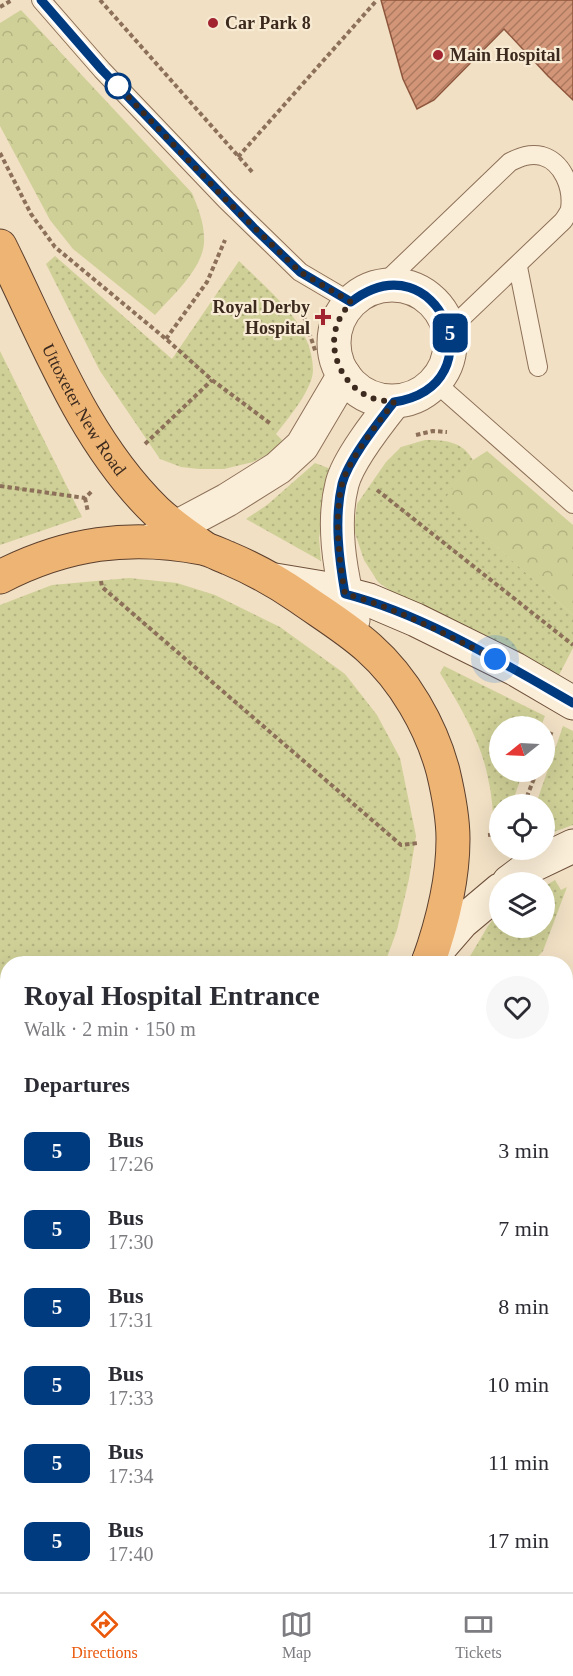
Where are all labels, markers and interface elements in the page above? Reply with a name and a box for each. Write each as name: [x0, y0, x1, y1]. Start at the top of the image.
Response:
place label: Car Park 8: [225, 13, 311, 33]
marker: Car Park 8: [206, 16, 220, 30]
place label: Main Hospital: [450, 45, 561, 65]
marker: Main Hospital: [431, 48, 445, 62]
unlabelled marker: [105, 73, 131, 99]
place label: Royal Derby Hospital: [213, 297, 310, 338]
marker: Royal Derby Hospital: [314, 308, 332, 326]
line badge: 5: [430, 314, 470, 352]
text: 5: [445, 321, 455, 345]
street label: Uttoxeter New Road: [38, 341, 130, 479]
your location: [480, 644, 510, 674]
north arrow: [489, 716, 555, 782]
map controls: [489, 716, 555, 938]
button: locate: [489, 794, 555, 860]
button: layers: [489, 872, 555, 938]
button: heart: [486, 976, 549, 1039]
text: Royal Hospital Entrance: [24, 980, 320, 1011]
text: Walk · 2 min · 150 m: [24, 1018, 196, 1040]
text: Departures: [24, 1072, 130, 1097]
text: Bus: [108, 1127, 143, 1152]
text: 3 min: [498, 1138, 549, 1163]
text: 5: [52, 1139, 62, 1163]
text: 17:26: [108, 1153, 154, 1175]
text: Bus: [108, 1205, 143, 1230]
text: 7 min: [498, 1216, 549, 1241]
text: 5: [52, 1217, 62, 1241]
text: 17:30: [108, 1231, 154, 1253]
text: Bus: [108, 1283, 143, 1308]
text: 8 min: [498, 1294, 549, 1319]
text: 5: [52, 1295, 62, 1319]
text: 17:31: [108, 1309, 154, 1331]
text: Bus: [108, 1361, 143, 1386]
text: 10 min: [487, 1372, 549, 1397]
text: 5: [52, 1373, 62, 1397]
text: 17:33: [108, 1387, 154, 1409]
text: Bus: [108, 1439, 143, 1464]
text: 11 min: [488, 1450, 549, 1475]
text: 5: [52, 1451, 62, 1475]
text: 17:34: [108, 1465, 154, 1487]
text: Bus: [108, 1517, 143, 1542]
text: 17 min: [487, 1528, 549, 1553]
text: 5: [52, 1529, 62, 1553]
text: 17:40: [108, 1543, 154, 1565]
tab: Directions: [71, 1608, 138, 1662]
tab: Map: [280, 1608, 313, 1662]
tab: Tickets: [455, 1608, 502, 1662]

